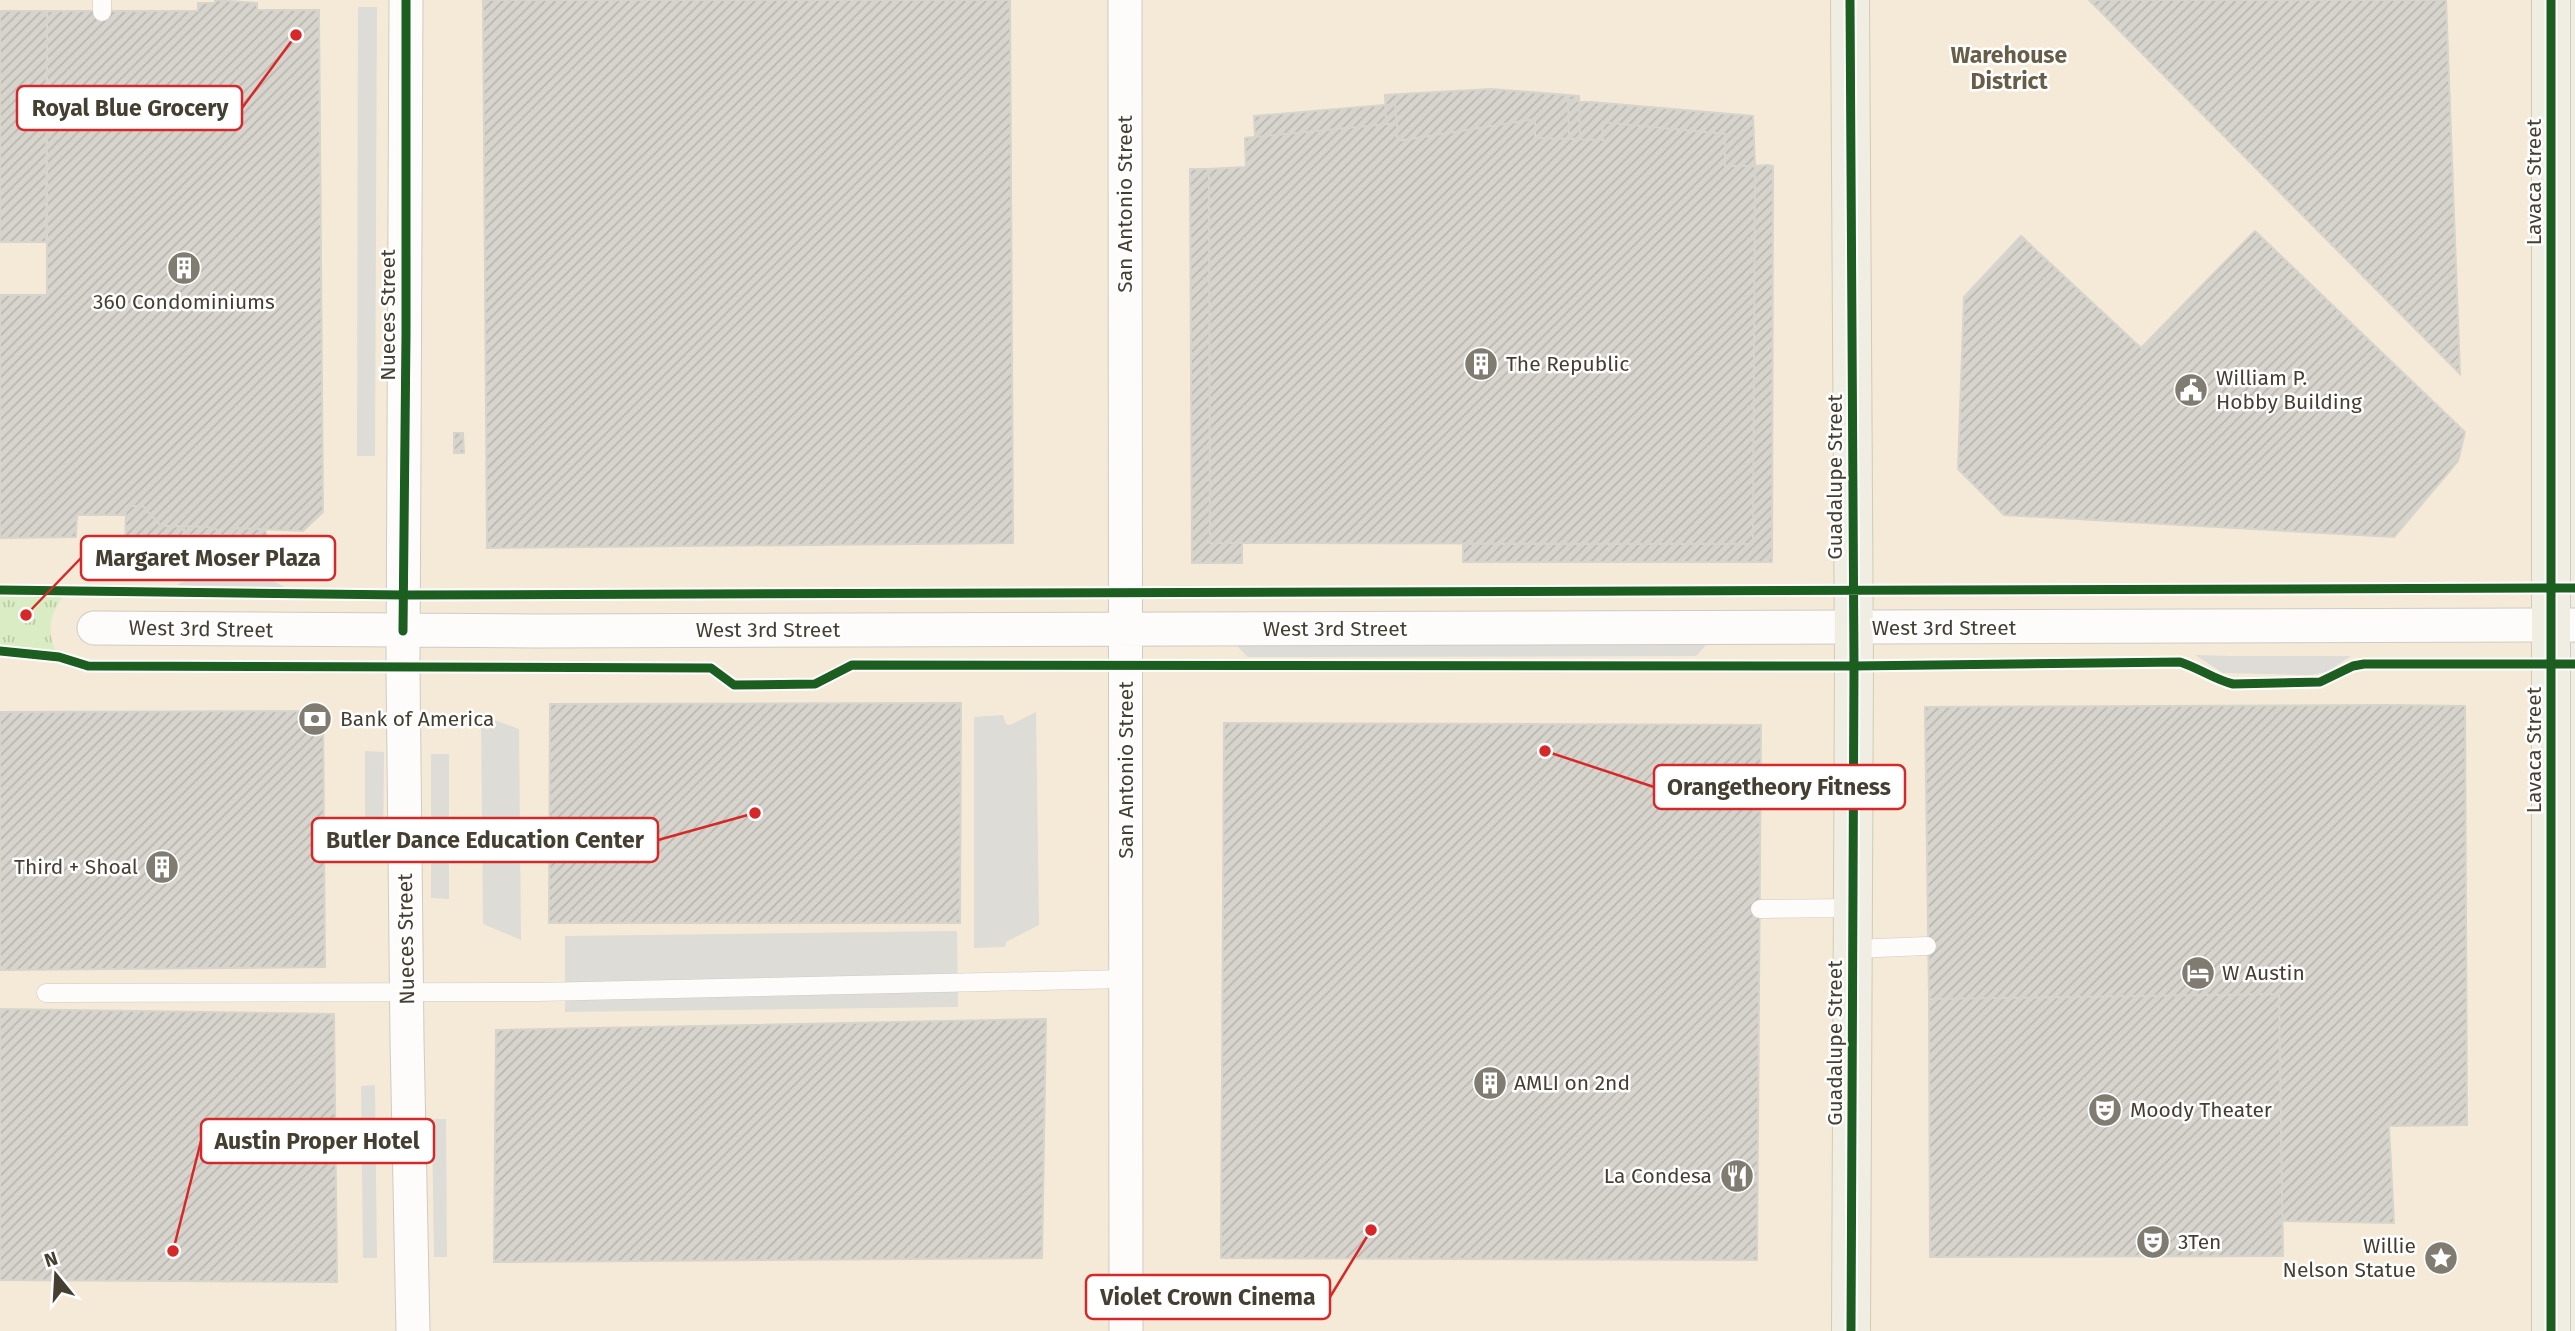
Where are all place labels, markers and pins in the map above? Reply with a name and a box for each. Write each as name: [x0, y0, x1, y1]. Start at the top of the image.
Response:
callout: Royal Blue Grocery: [17, 86, 242, 130]
building icon: 360 Condominiums: [165, 249, 203, 287]
place label: 360 Condominiums: [93, 289, 275, 315]
building icon: The Republic: [1462, 345, 1500, 383]
place label: The Republic: [1506, 351, 1629, 377]
place label: William P. Hobby Building: [2216, 365, 2362, 415]
public building icon: William P. Hobby Building: [2172, 371, 2210, 409]
callout: Margaret Moser Plaza: [81, 536, 335, 580]
bank icon: Bank of America: [296, 700, 334, 738]
place label: Bank of America: [340, 706, 494, 732]
callout: Orangetheory Fitness: [1654, 765, 1905, 809]
callout: Butler Dance Education Center: [312, 818, 658, 862]
building icon: Third + Shoal: [143, 848, 181, 886]
place label: Third + Shoal: [14, 854, 138, 880]
hotel icon: W Austin: [2179, 954, 2217, 992]
place label: W Austin: [2222, 960, 2305, 986]
building icon: AMLI on 2nd: [1471, 1064, 1509, 1102]
place label: AMLI on 2nd: [1514, 1070, 1630, 1096]
theatre icon: Moody Theater: [2086, 1091, 2124, 1129]
place label: Moody Theater: [2130, 1097, 2272, 1123]
callout: Austin Proper Hotel: [201, 1119, 434, 1163]
restaurant icon: La Condesa: [1718, 1157, 1756, 1195]
place label: La Condesa: [1604, 1163, 1712, 1189]
theatre icon: 3Ten: [2134, 1223, 2172, 1261]
place label: 3Ten: [2178, 1229, 2221, 1255]
place label: Willie Nelson Statue: [2283, 1233, 2416, 1283]
place icon: Willie Nelson Statue: [2422, 1239, 2460, 1277]
callout: Violet Crown Cinema: [1086, 1275, 1330, 1319]

